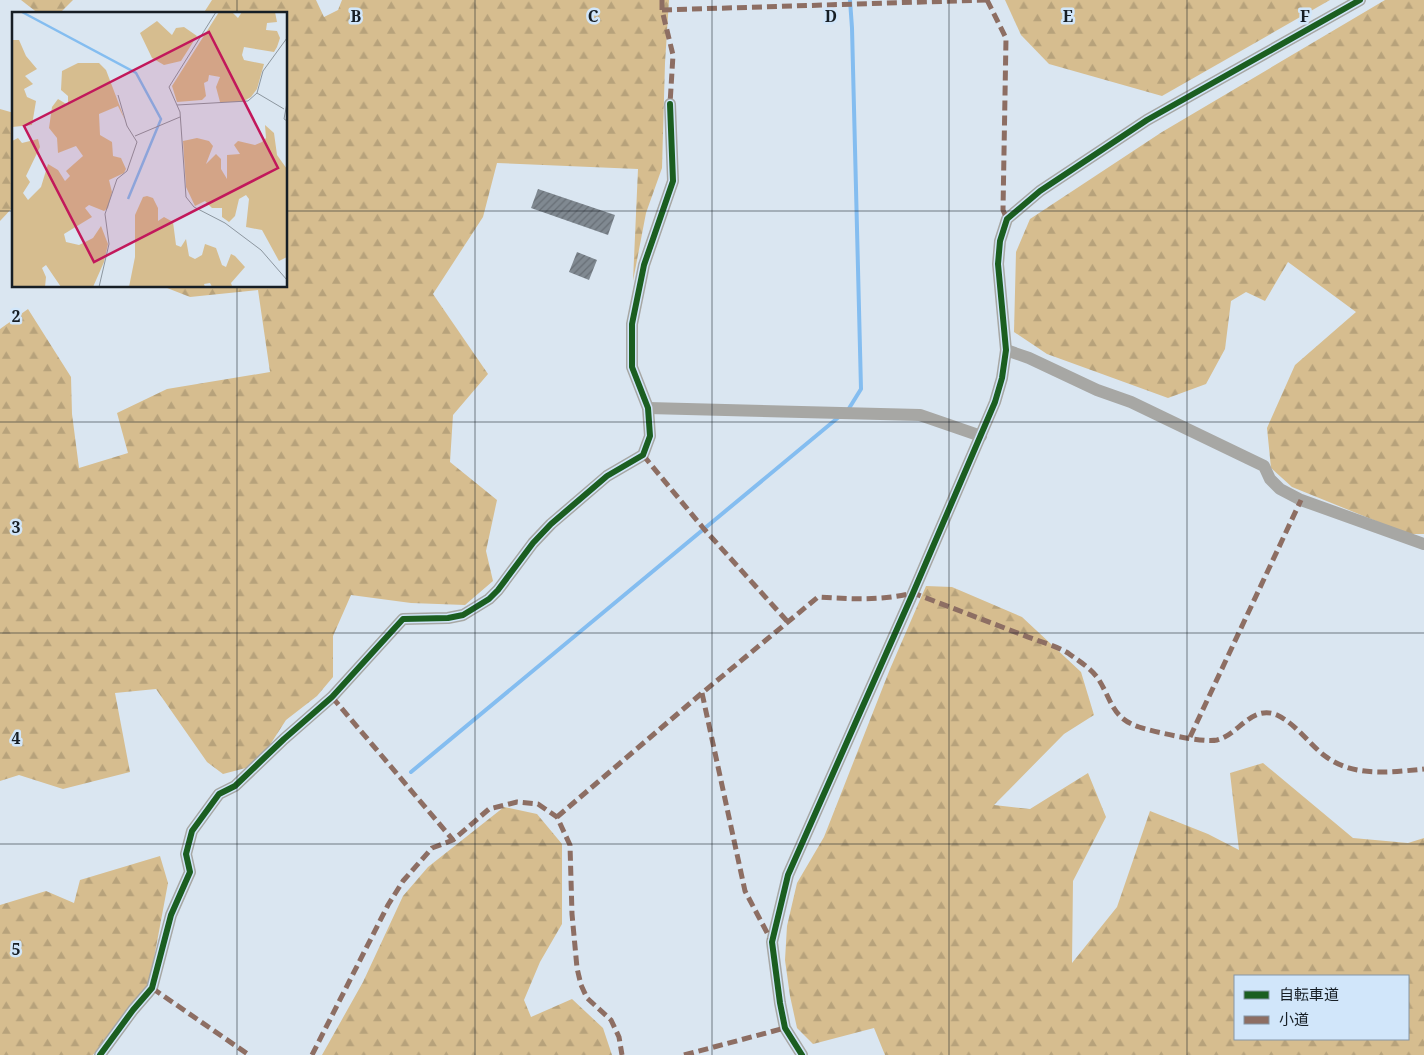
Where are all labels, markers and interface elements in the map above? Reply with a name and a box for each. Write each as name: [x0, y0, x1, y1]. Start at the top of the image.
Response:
text: B: [351, 5, 362, 27]
text: C: [588, 5, 599, 27]
text: D: [825, 5, 837, 27]
text: E: [1063, 5, 1073, 27]
text: F: [1300, 5, 1310, 27]
inset map: [12, 12, 288, 288]
text: 2: [11, 305, 21, 327]
text: 3: [11, 516, 21, 538]
text: 4: [11, 727, 21, 749]
text: 5: [11, 938, 21, 960]
legend: [1234, 975, 1409, 1040]
text: 自転車道: [1279, 984, 1339, 1004]
text: 小道: [1279, 1009, 1309, 1029]

